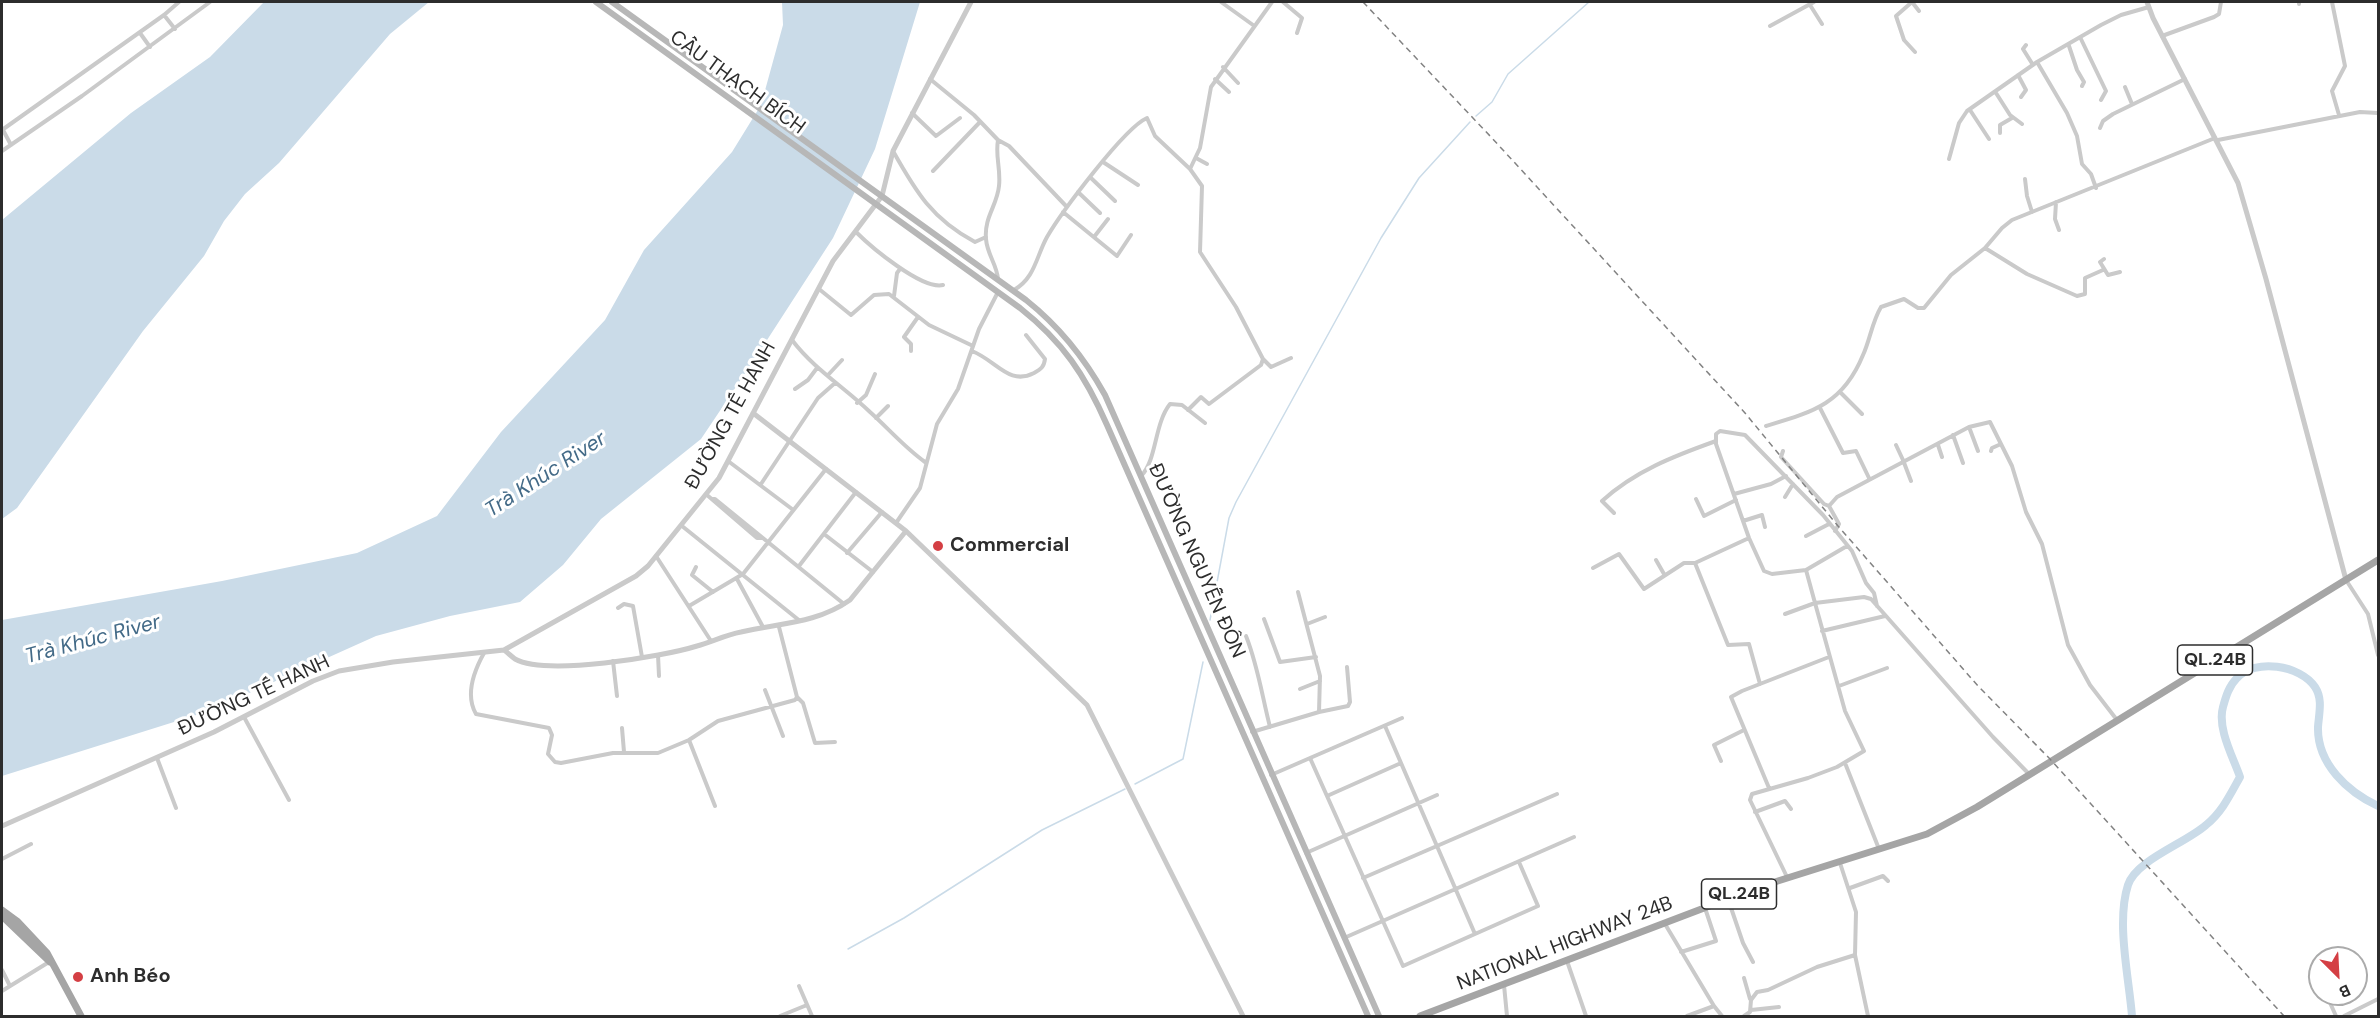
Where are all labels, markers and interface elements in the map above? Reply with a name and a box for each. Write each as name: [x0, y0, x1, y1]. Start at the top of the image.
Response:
street label: CẦU THẠCH BÍCH: [665, 26, 809, 140]
street label: ĐƯỜNG TẾ HANH: [681, 338, 781, 494]
water label: Trà Khúc River: [481, 427, 611, 523]
street label: ĐƯỜNG NGUYỄN ĐÔN: [1142, 460, 1250, 662]
place label: Commercial: [950, 534, 1069, 558]
marker: Commercial: [931, 539, 945, 553]
water label: Trà Khúc River: [23, 610, 163, 670]
road number: QL.24B: [2178, 645, 2252, 675]
street label: ĐƯỜNG TẾ HANH: [174, 650, 334, 742]
road number: QL.24B: [1702, 879, 1776, 909]
street label: NATIONAL HIGHWAY 24B: [1454, 892, 1676, 996]
north arrow: [2308, 946, 2368, 1006]
place label: Anh Béo: [90, 965, 171, 989]
marker: Anh Béo: [71, 970, 85, 984]
text: B: [2336, 979, 2354, 1003]

